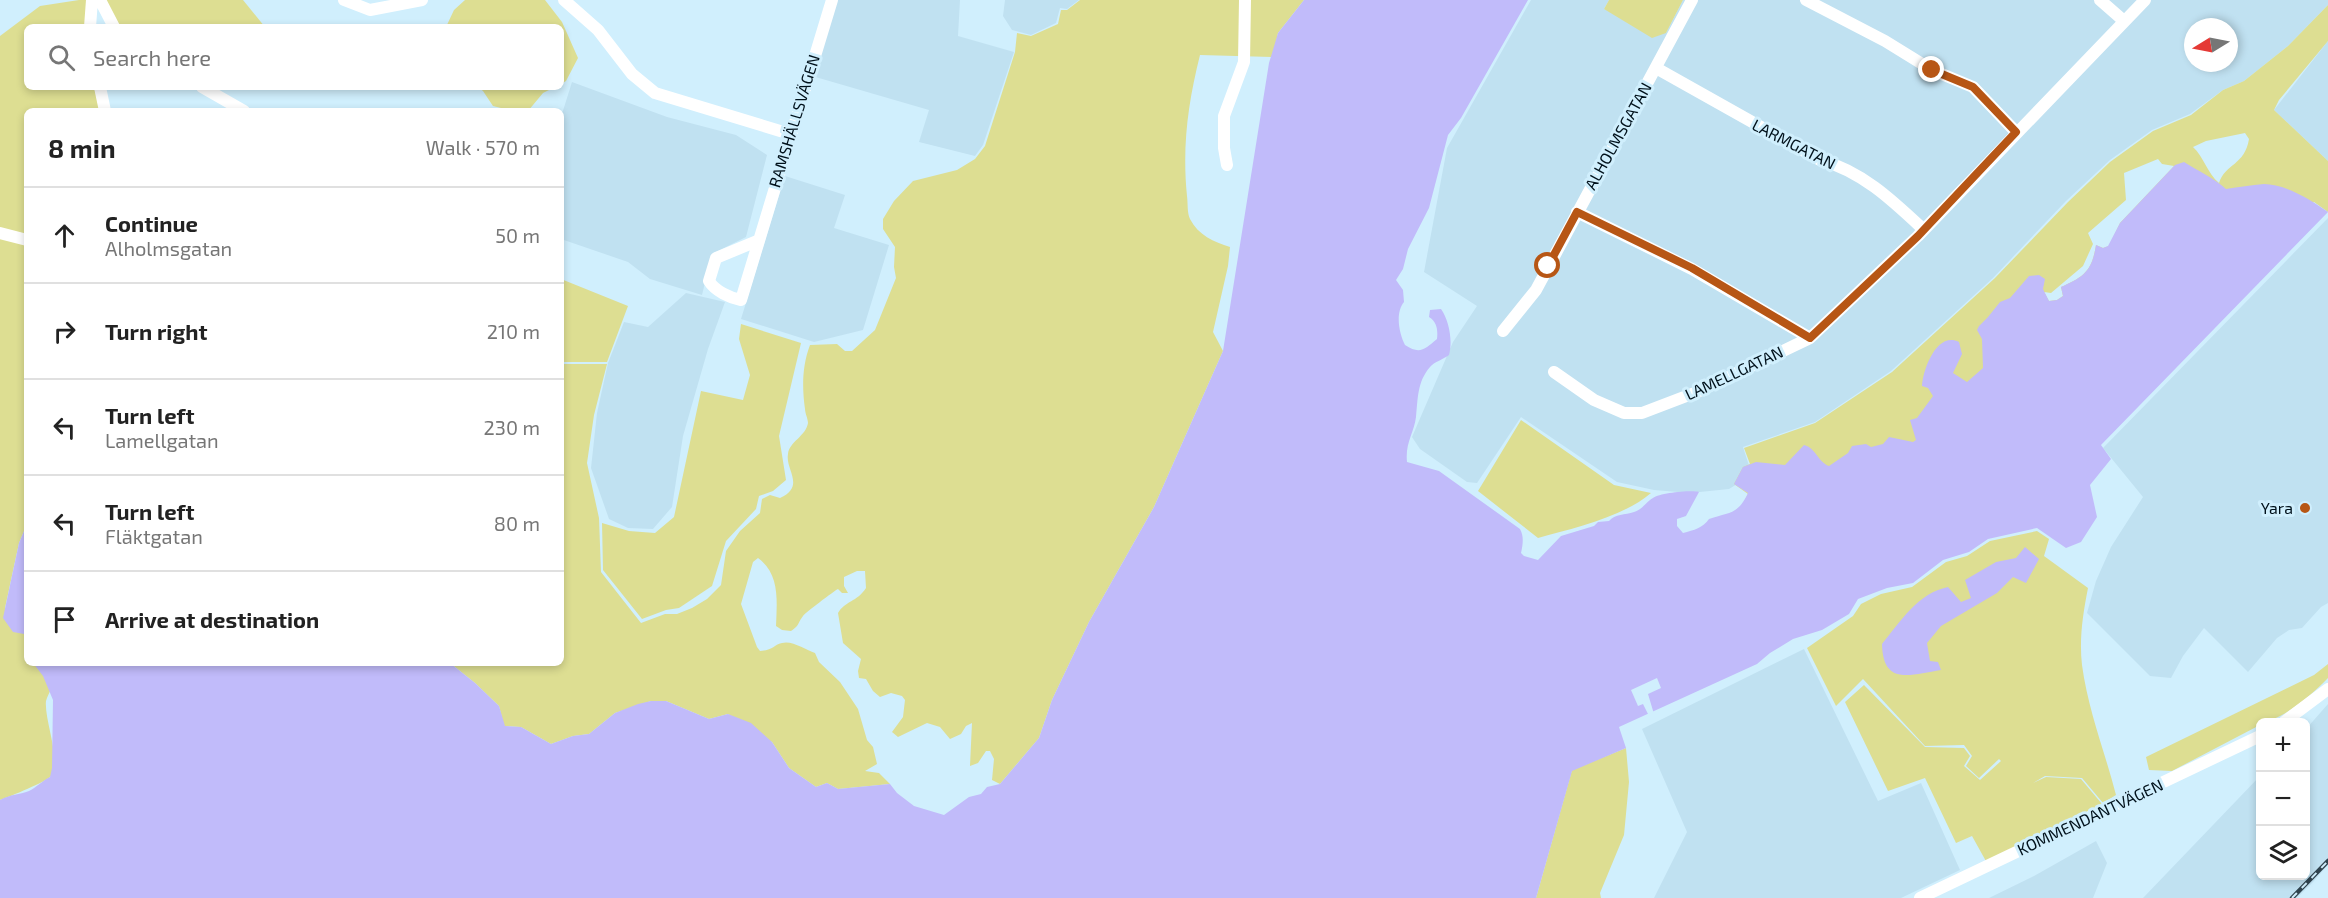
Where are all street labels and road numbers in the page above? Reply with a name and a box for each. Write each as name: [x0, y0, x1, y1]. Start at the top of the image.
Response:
street label: RAMSHÄLLSVÄGEN: [764, 52, 823, 190]
street label: ALHOLMSGATAN: [1580, 79, 1655, 193]
street label: LARMGATAN: [1749, 114, 1839, 173]
street label: LAMELLGATAN: [1682, 342, 1786, 404]
street label: KOMMENDANTVÄGEN: [2014, 774, 2166, 859]

